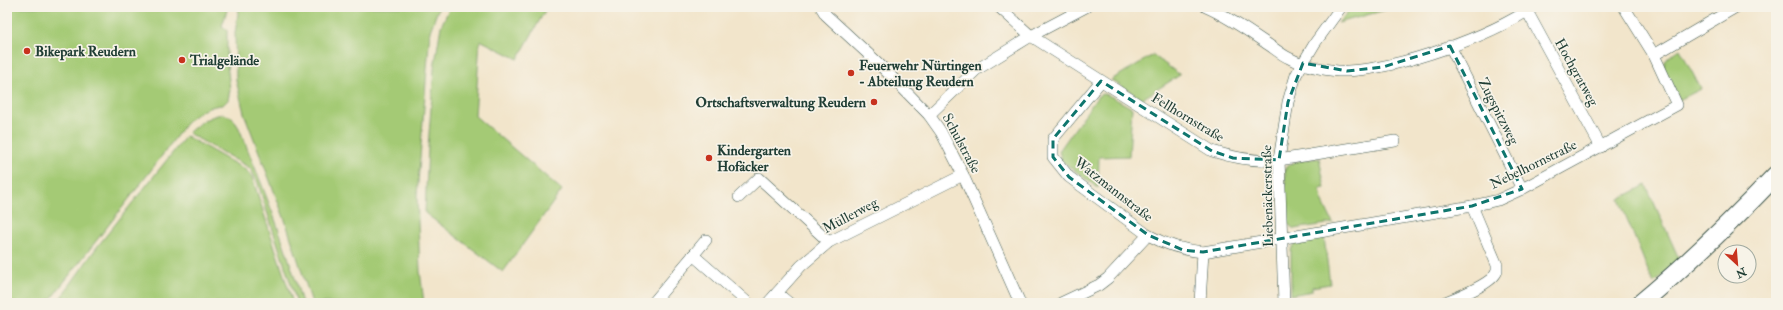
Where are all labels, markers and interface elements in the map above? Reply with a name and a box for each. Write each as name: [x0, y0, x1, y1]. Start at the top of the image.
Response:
street label: Hochgratweg: [1551, 35, 1603, 110]
place label: Bikepark Reudern: [35, 43, 137, 61]
marker: Bikepark Reudern: [22, 46, 32, 56]
place label: Trialgelände: [189, 52, 259, 70]
marker: Trialgelände: [177, 55, 187, 65]
place label: Feuerwehr Nürtingen - Abteilung Reudern: [859, 57, 982, 91]
marker: Feuerwehr Nürtingen - Abteilung Reudern: [846, 68, 856, 78]
street label: Zugspitzweg: [1474, 75, 1523, 149]
street label: Fellhornstraße: [1148, 89, 1227, 146]
place label: Ortschaftsverwaltung Reudern: [696, 94, 867, 112]
marker: Ortschaftsverwaltung Reudern: [869, 97, 879, 107]
street label: Schulstraße: [939, 110, 984, 176]
street label: Nebelhornstraße: [1487, 136, 1580, 193]
place label: Kindergarten Hofäcker: [717, 142, 792, 175]
street label: Liebenäckerstraße: [1258, 145, 1277, 247]
marker: Kindergarten Hofäcker: [704, 153, 714, 163]
street label: Watzmannstraße: [1070, 153, 1156, 225]
street label: Müllerweg: [820, 193, 882, 237]
north arrow: [1717, 244, 1757, 284]
text: N: [1733, 264, 1749, 281]

